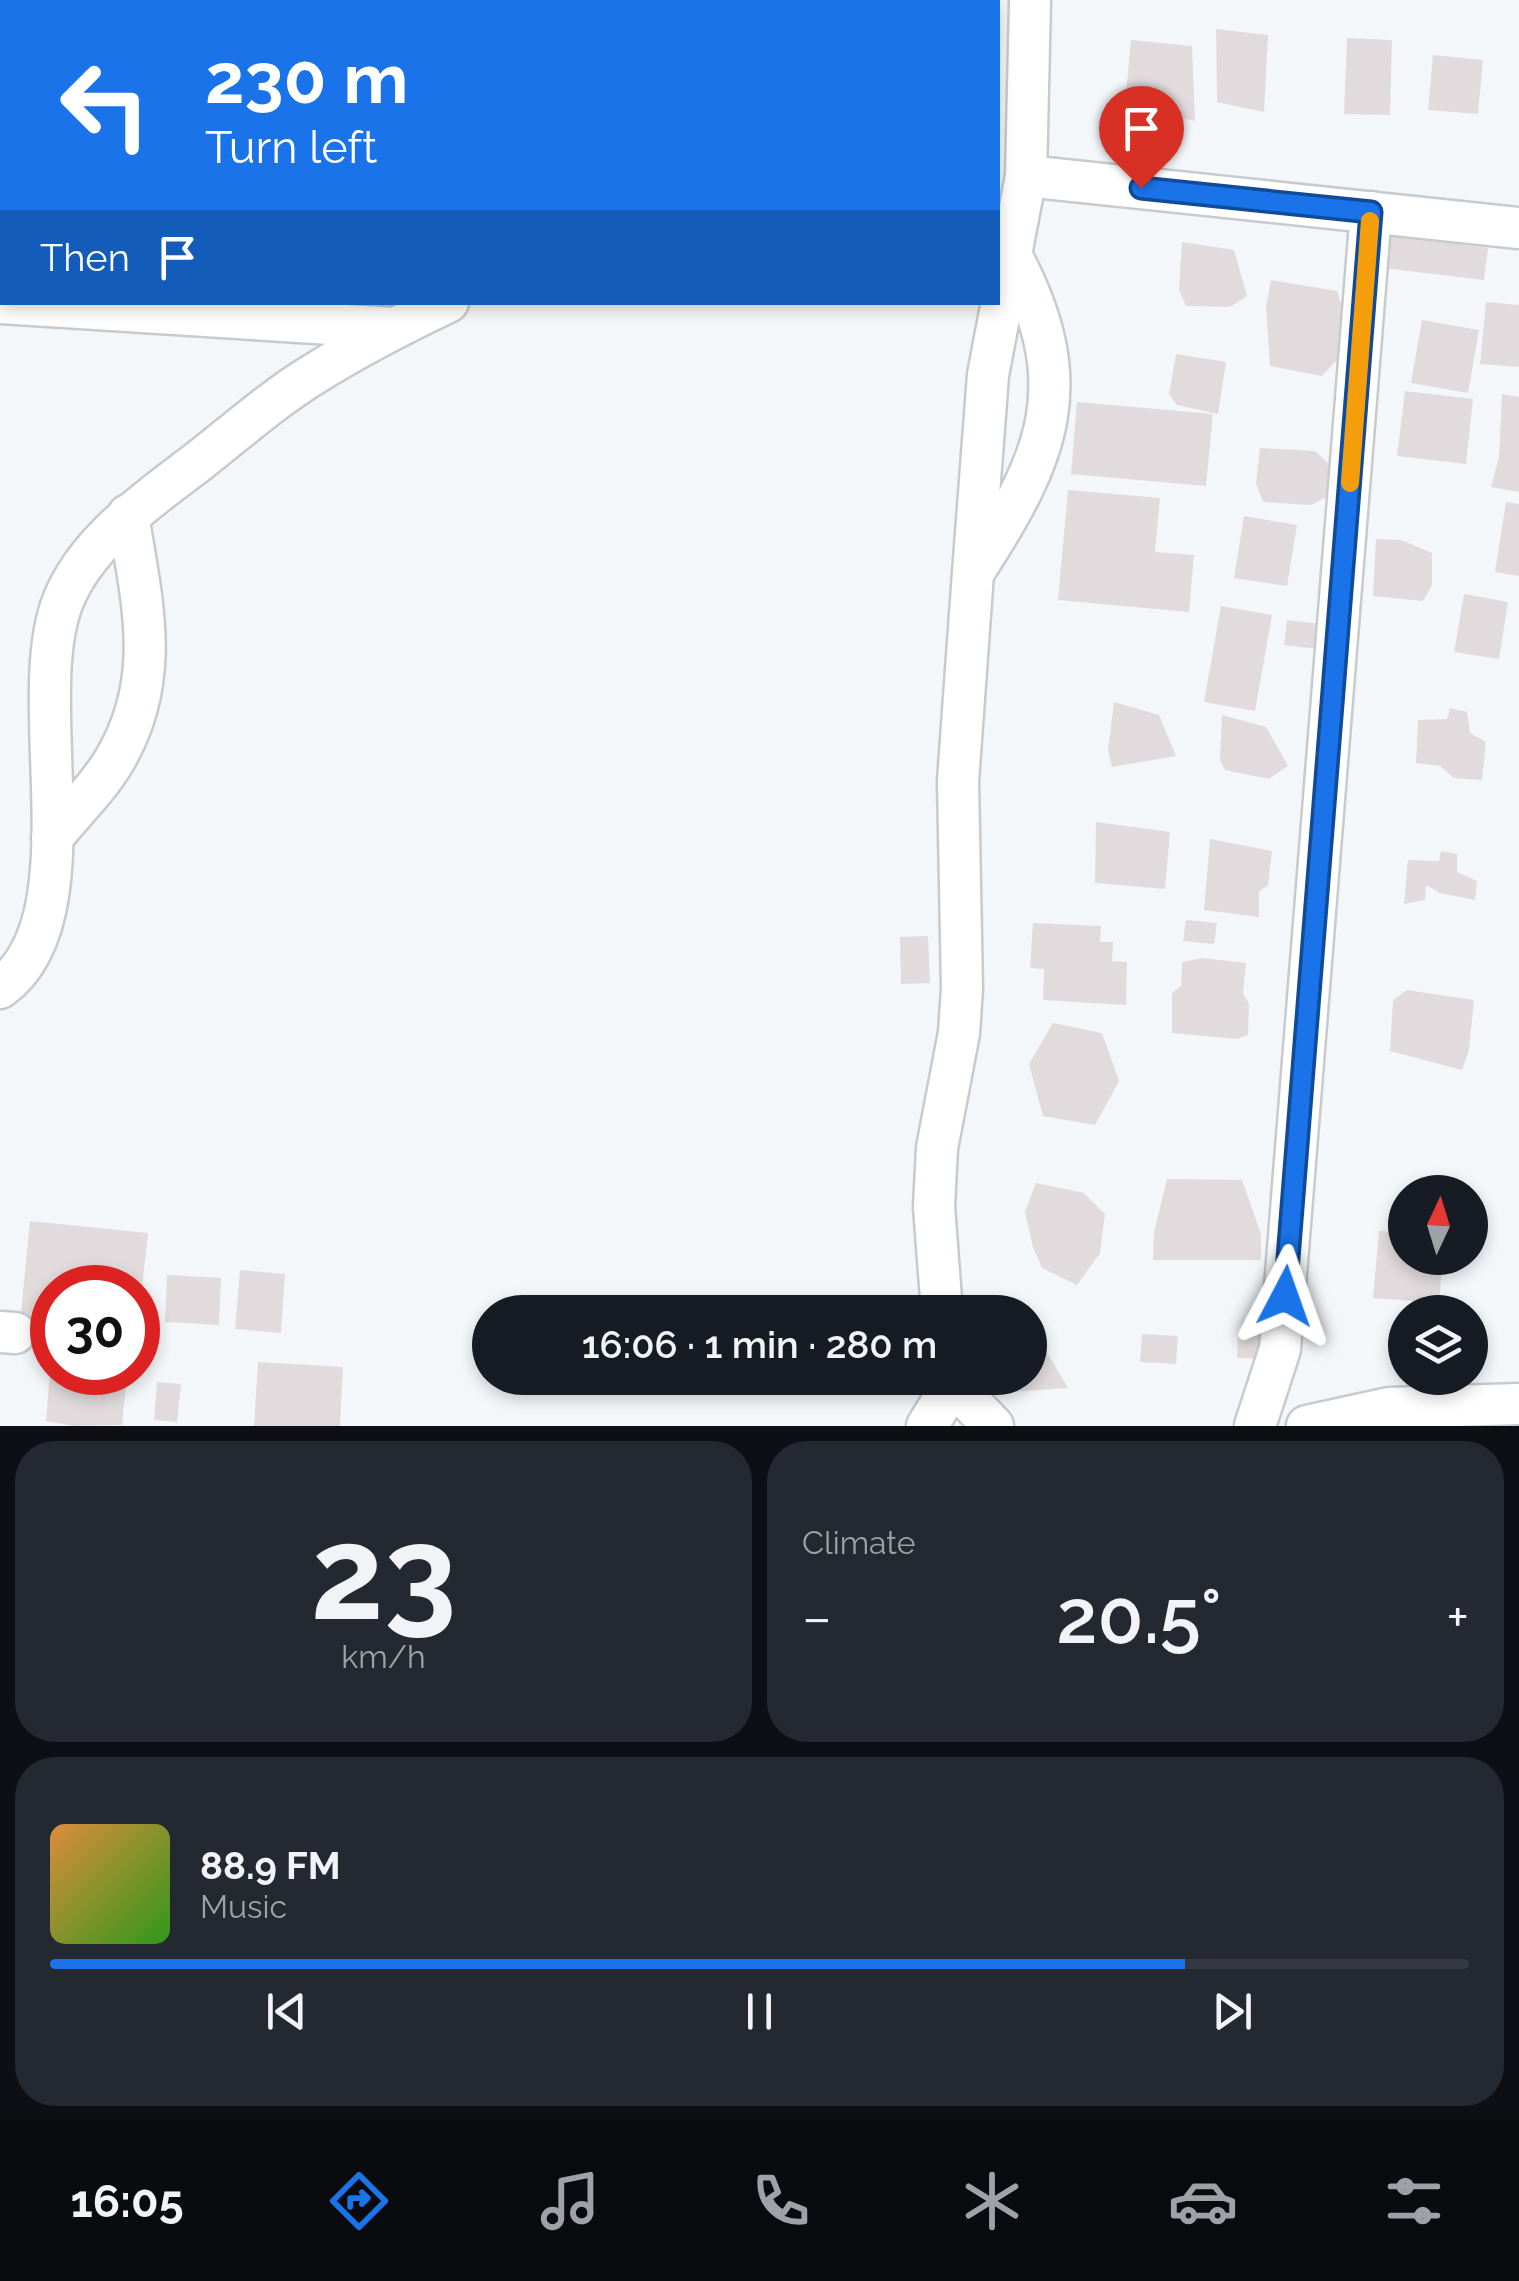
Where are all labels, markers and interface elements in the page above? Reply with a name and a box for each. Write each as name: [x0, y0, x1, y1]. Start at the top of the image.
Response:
text: 230 m: [205, 37, 409, 119]
icon: left: [40, 40, 170, 170]
pin: [1099, 86, 1184, 189]
icon: arrive: [1114, 101, 1169, 156]
text: Turn left: [205, 121, 377, 174]
icon: arrive: [150, 230, 205, 285]
text: Then: [40, 235, 130, 280]
north arrow: [1388, 1175, 1488, 1275]
map controls: [1388, 1175, 1488, 1395]
position arrow: [1233, 1244, 1337, 1348]
speed limit sign: 30: [30, 1265, 160, 1395]
button: layers: [1388, 1295, 1488, 1395]
text: 16:06 · 1 min · 280 m: [582, 1322, 937, 1367]
text: 23: [311, 1497, 456, 1649]
text: Climate: [802, 1524, 916, 1561]
text: 20.5°: [1056, 1572, 1222, 1661]
text: −: [802, 1585, 832, 1650]
text: +: [1446, 1585, 1469, 1650]
text: km/h: [341, 1638, 426, 1675]
text: 88.9 FM: [200, 1843, 341, 1888]
text: Music: [200, 1888, 287, 1925]
icon: previous: [259, 1984, 314, 2039]
icon: pause: [732, 1984, 787, 2039]
icon: next: [1205, 1984, 1260, 2039]
icon: directions: [324, 2166, 394, 2236]
icon: music: [535, 2166, 605, 2236]
icon: phone: [746, 2166, 816, 2236]
icon: climate: [957, 2166, 1027, 2236]
icon: car: [1168, 2166, 1238, 2236]
icon: filters: [1379, 2166, 1449, 2236]
text: 16:05: [70, 2175, 184, 2228]

